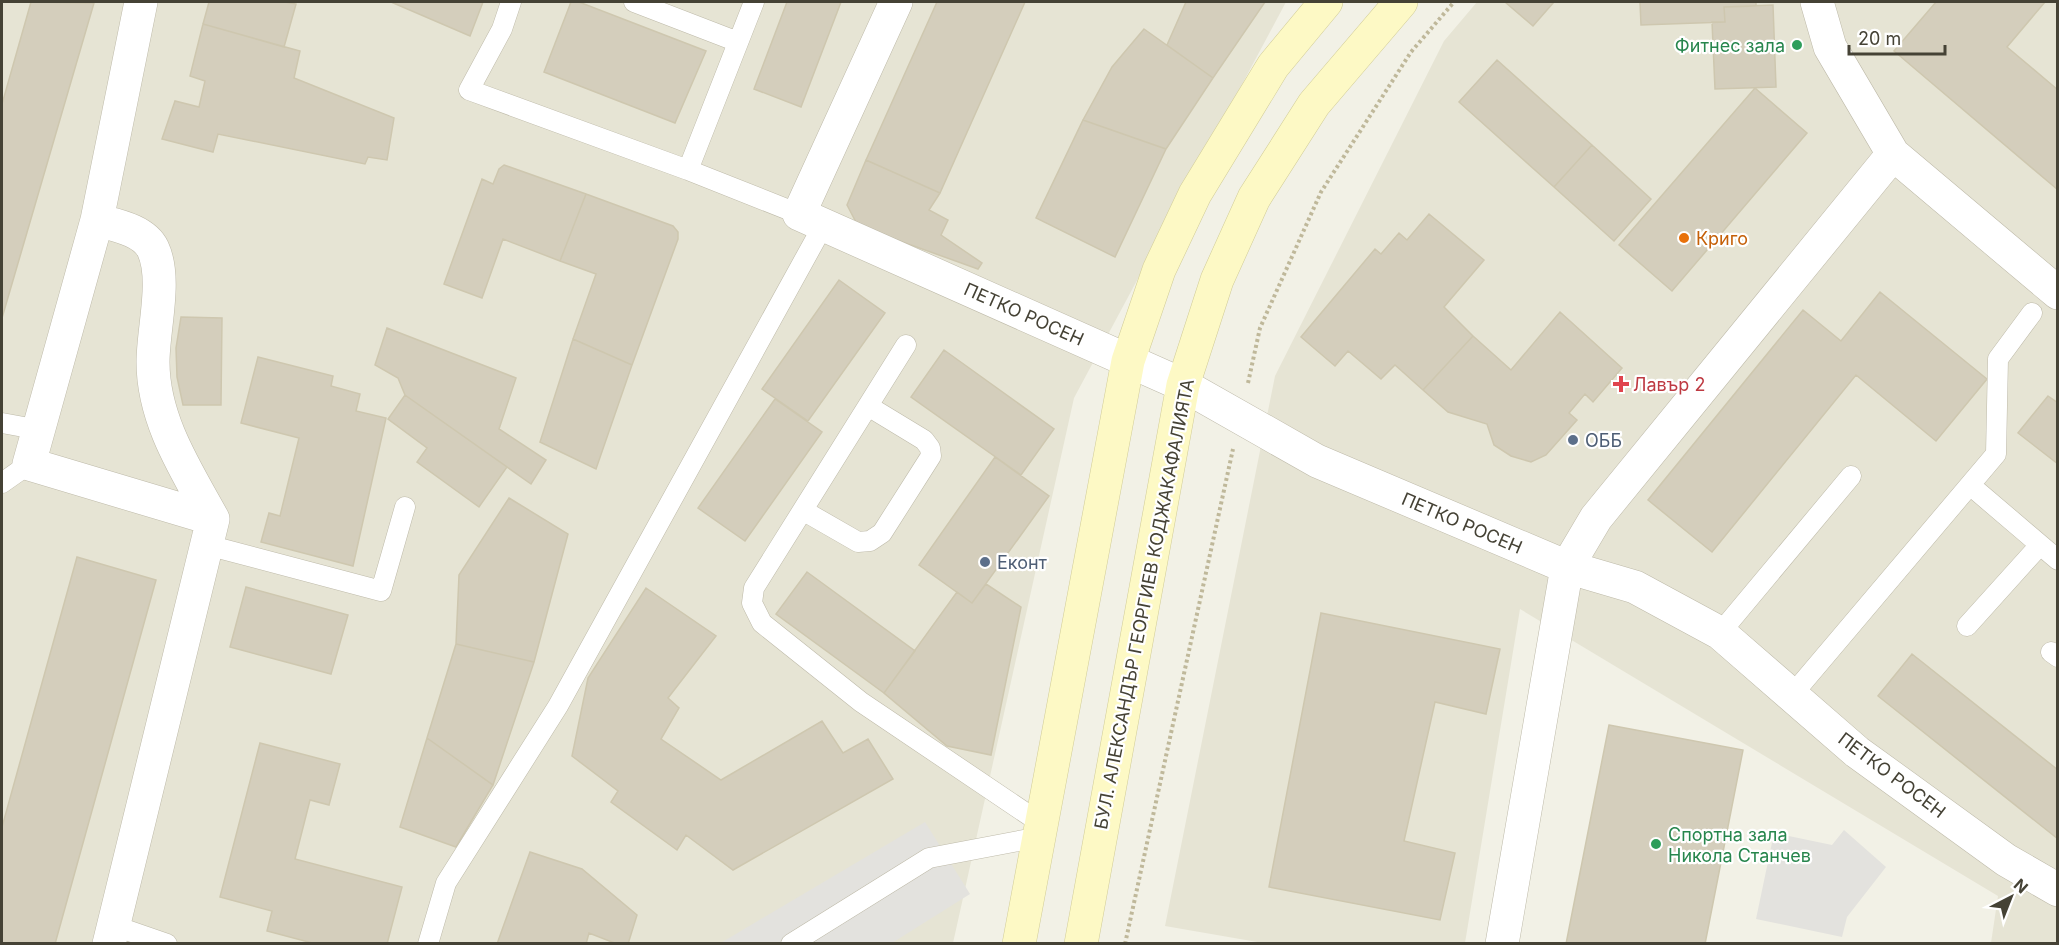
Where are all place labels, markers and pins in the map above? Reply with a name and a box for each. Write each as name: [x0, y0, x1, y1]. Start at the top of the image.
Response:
place label: Фитнес зала: [1675, 35, 1785, 56]
marker: Фитнес зала: [1790, 38, 1804, 52]
place label: Криго: [1696, 228, 1748, 249]
marker: Криго: [1677, 231, 1691, 245]
place label: Лавър 2: [1633, 374, 1705, 395]
marker: Лавър 2: [1614, 377, 1628, 391]
place label: ОББ: [1585, 430, 1622, 451]
marker: ОББ: [1566, 433, 1580, 447]
place label: Еконт: [997, 552, 1048, 573]
marker: Еконт: [978, 555, 992, 569]
place label: Спортна зала Никола Станчев: [1668, 824, 1811, 866]
marker: Спортна зала Никола Станчев: [1649, 837, 1663, 851]

